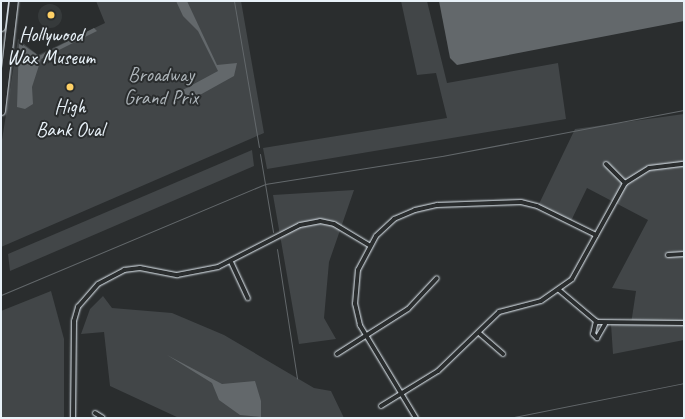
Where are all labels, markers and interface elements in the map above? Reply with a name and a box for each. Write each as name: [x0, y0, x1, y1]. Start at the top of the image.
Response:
marker: Hollywood Wax Museum: [46, 10, 56, 20]
place label: Hollywood Wax Museum: [6, 22, 96, 69]
park label: Broadway Grand Prix: [124, 62, 198, 109]
marker: High Bank Oval: [65, 82, 75, 92]
place label: High Bank Oval: [35, 94, 105, 141]

